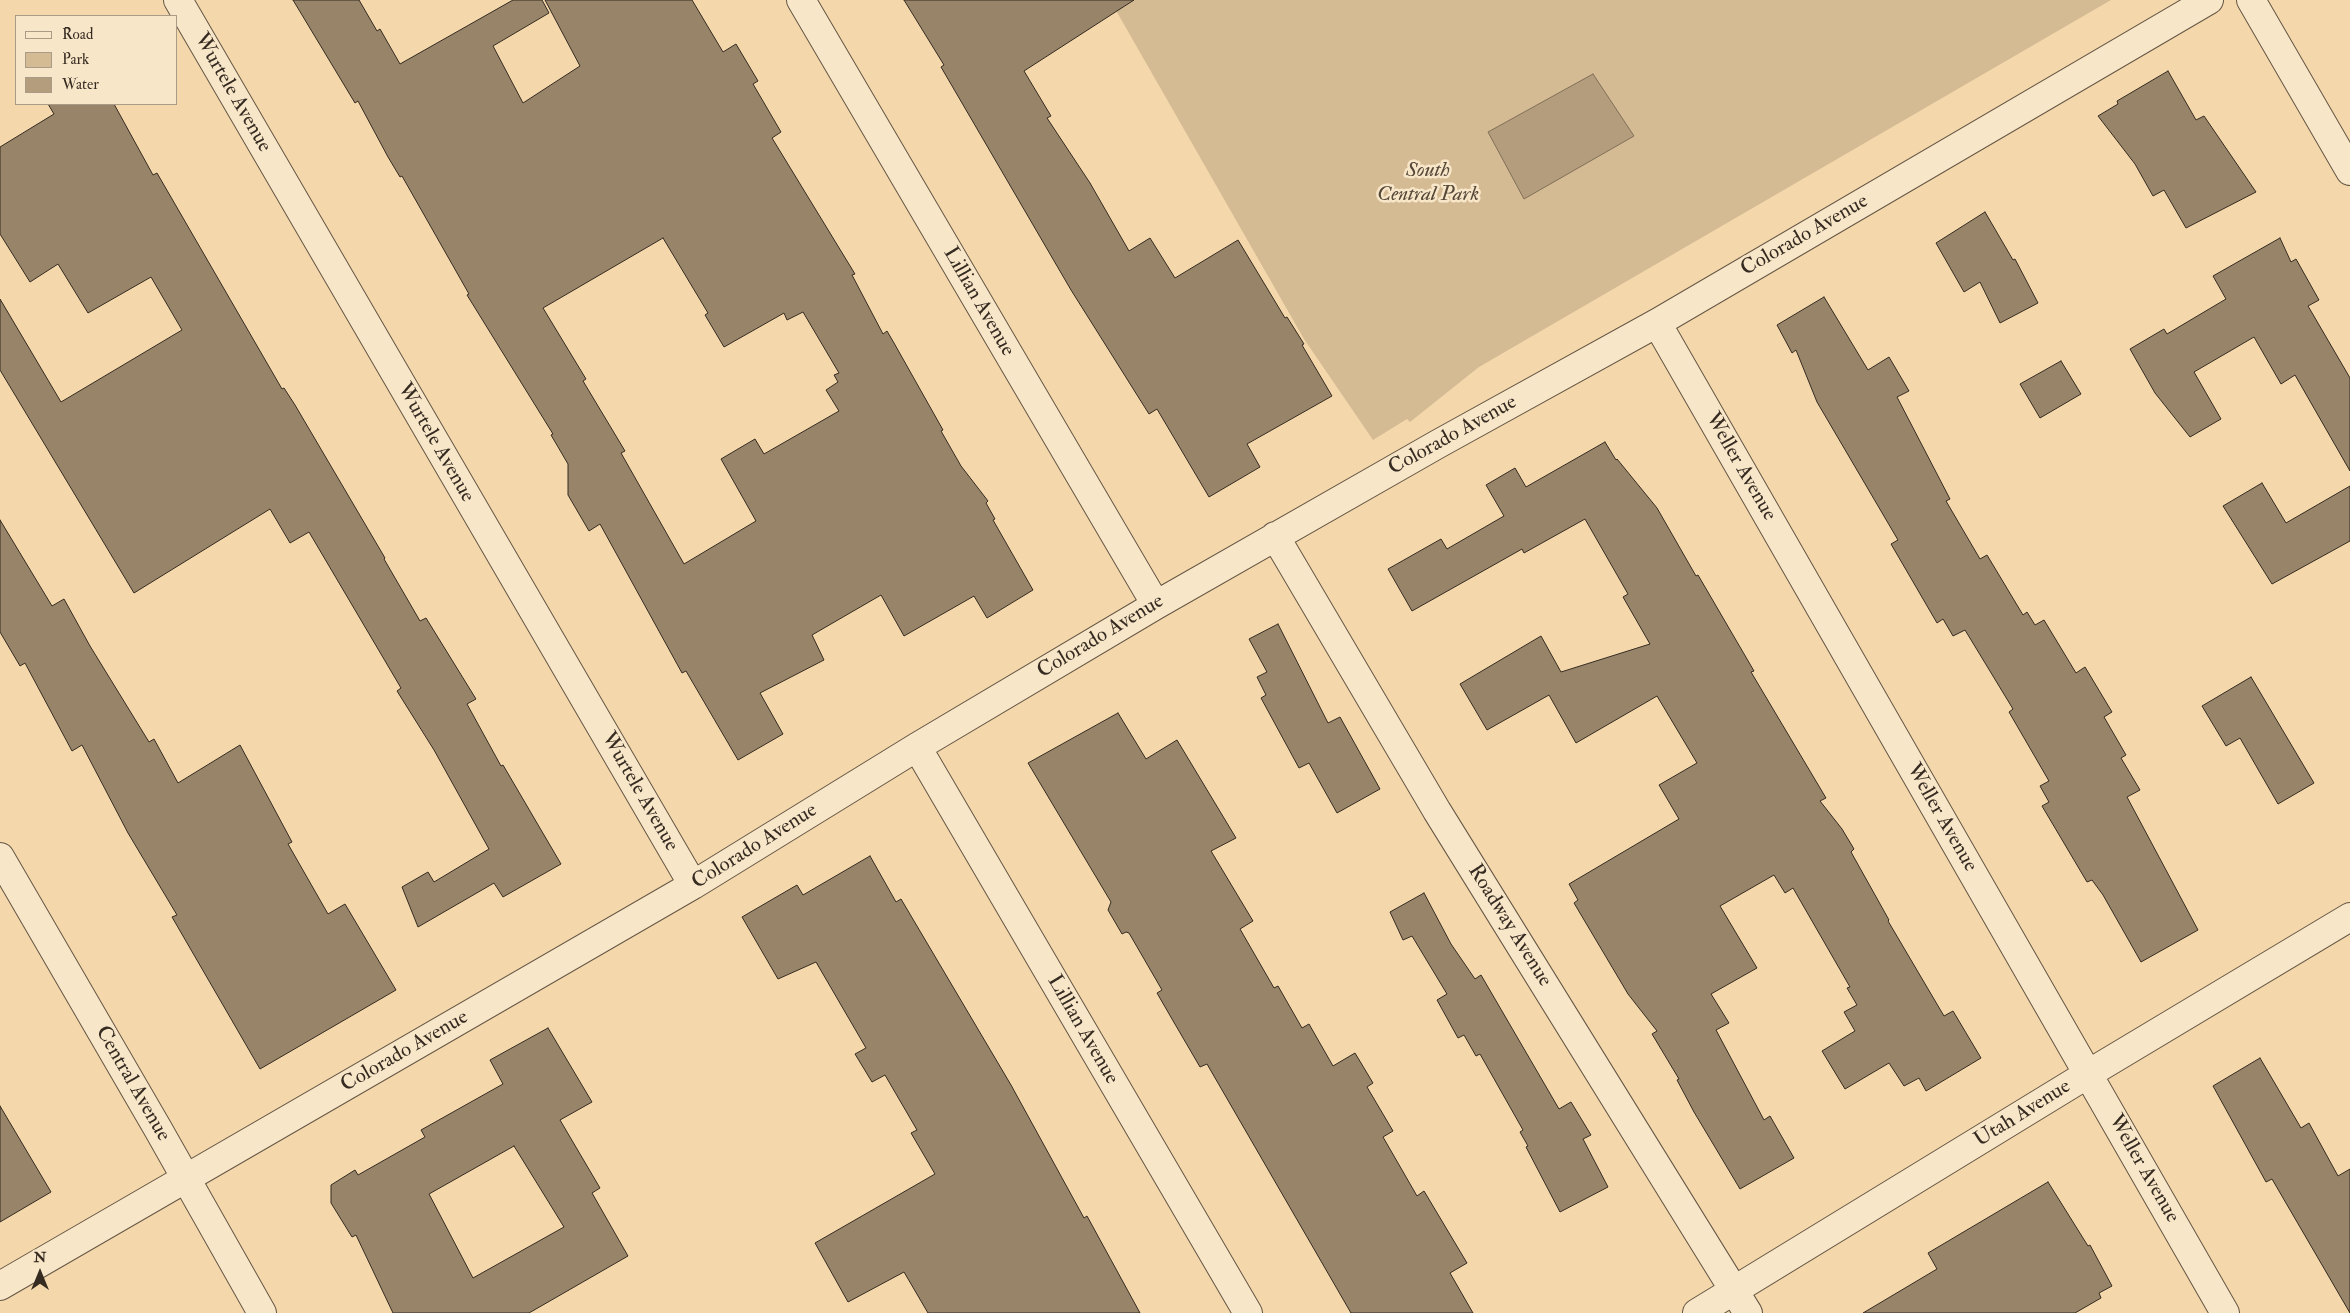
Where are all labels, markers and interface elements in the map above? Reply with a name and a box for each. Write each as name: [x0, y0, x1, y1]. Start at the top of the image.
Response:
legend: [15, 15, 178, 105]
text: Road: [62, 25, 93, 44]
street label: Wurtele Avenue: [188, 29, 276, 157]
text: Park: [62, 50, 89, 69]
text: Water: [62, 75, 99, 94]
park label: South Central Park: [1377, 158, 1479, 208]
street label: Colorado Avenue: [1737, 189, 1873, 283]
street label: Lillian Avenue: [937, 243, 1019, 361]
street label: Wurtele Avenue: [391, 379, 479, 507]
street label: Colorado Avenue: [1384, 390, 1522, 482]
street label: Weller Avenue: [1699, 408, 1781, 526]
street label: Colorado Avenue: [1033, 589, 1169, 685]
street label: Wurtele Avenue: [595, 728, 683, 856]
street label: Weller Avenue: [1900, 759, 1982, 877]
street label: Colorado Avenue: [688, 798, 822, 896]
street label: Roadway Avenue: [1461, 860, 1557, 992]
street label: Lillian Avenue: [1041, 971, 1123, 1089]
street label: Colorado Avenue: [337, 1005, 473, 1099]
street label: Central Avenue: [89, 1022, 175, 1146]
street label: Utah Avenue: [1970, 1074, 2076, 1154]
street label: Weller Avenue: [2102, 1110, 2184, 1228]
north arrow: [15, 1248, 65, 1298]
text: N: [34, 1249, 46, 1266]

